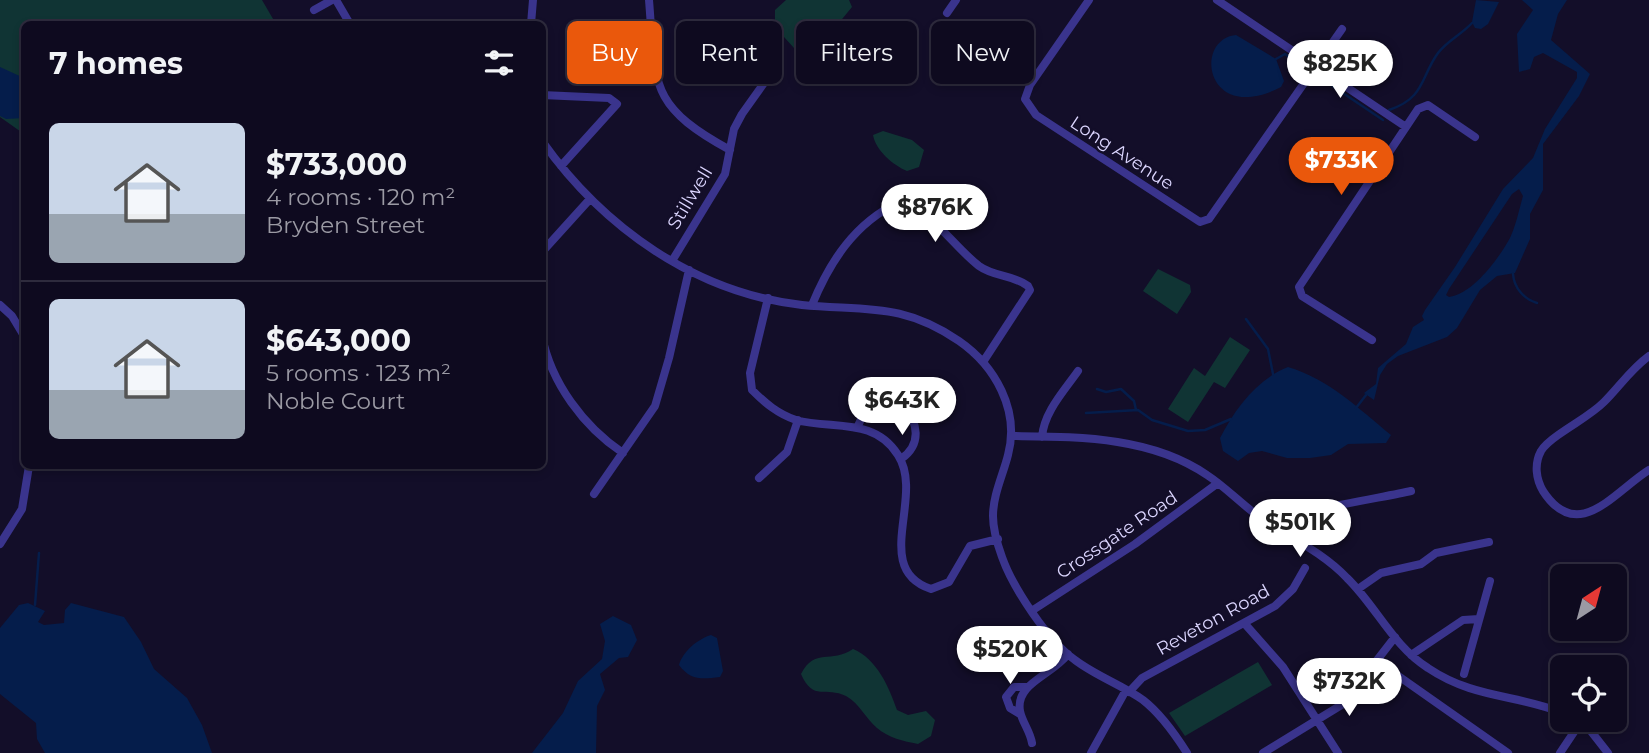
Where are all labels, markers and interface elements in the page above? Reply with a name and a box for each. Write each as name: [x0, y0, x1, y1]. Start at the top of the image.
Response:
chip: Buy: [567, 21, 662, 84]
chip: Rent: [676, 21, 782, 84]
chip: Filters: [796, 21, 917, 84]
chip: New: [931, 21, 1034, 84]
pin: $825K: [1291, 41, 1389, 100]
icon: filters: [480, 44, 518, 82]
text: 7 homes: [49, 45, 183, 82]
text: $825K: [1303, 49, 1377, 77]
street label: Long Avenue: [1066, 111, 1178, 195]
pin: $733K: [1292, 138, 1390, 197]
text: $733,000: [266, 146, 407, 183]
text: $733K: [1305, 146, 1377, 174]
icon: home: [105, 151, 189, 235]
street label: Stillwell: [663, 163, 717, 233]
text: 4 rooms · 120 m²: [266, 183, 455, 211]
pin: $876K: [886, 184, 984, 244]
text: $876K: [897, 193, 973, 221]
text: Bryden Street: [266, 211, 425, 239]
text: $643,000: [266, 322, 411, 359]
icon: home: [105, 327, 189, 411]
text: 5 rooms · 123 m²: [266, 359, 451, 387]
pin: $643K: [853, 378, 951, 437]
text: $643K: [864, 386, 940, 414]
text: Noble Court: [266, 387, 405, 415]
street label: Crossgate Road: [1052, 486, 1182, 584]
pin: $501K: [1251, 500, 1349, 559]
text: $501K: [1265, 508, 1335, 536]
north arrow: [1550, 564, 1628, 640]
map controls: [1550, 564, 1627, 732]
street label: Reveton Road: [1152, 580, 1274, 660]
pin: $520K: [961, 626, 1059, 686]
text: $520K: [973, 635, 1047, 663]
button: locate: [1550, 655, 1627, 732]
pin: $732K: [1300, 658, 1398, 718]
text: $732K: [1313, 667, 1385, 695]

